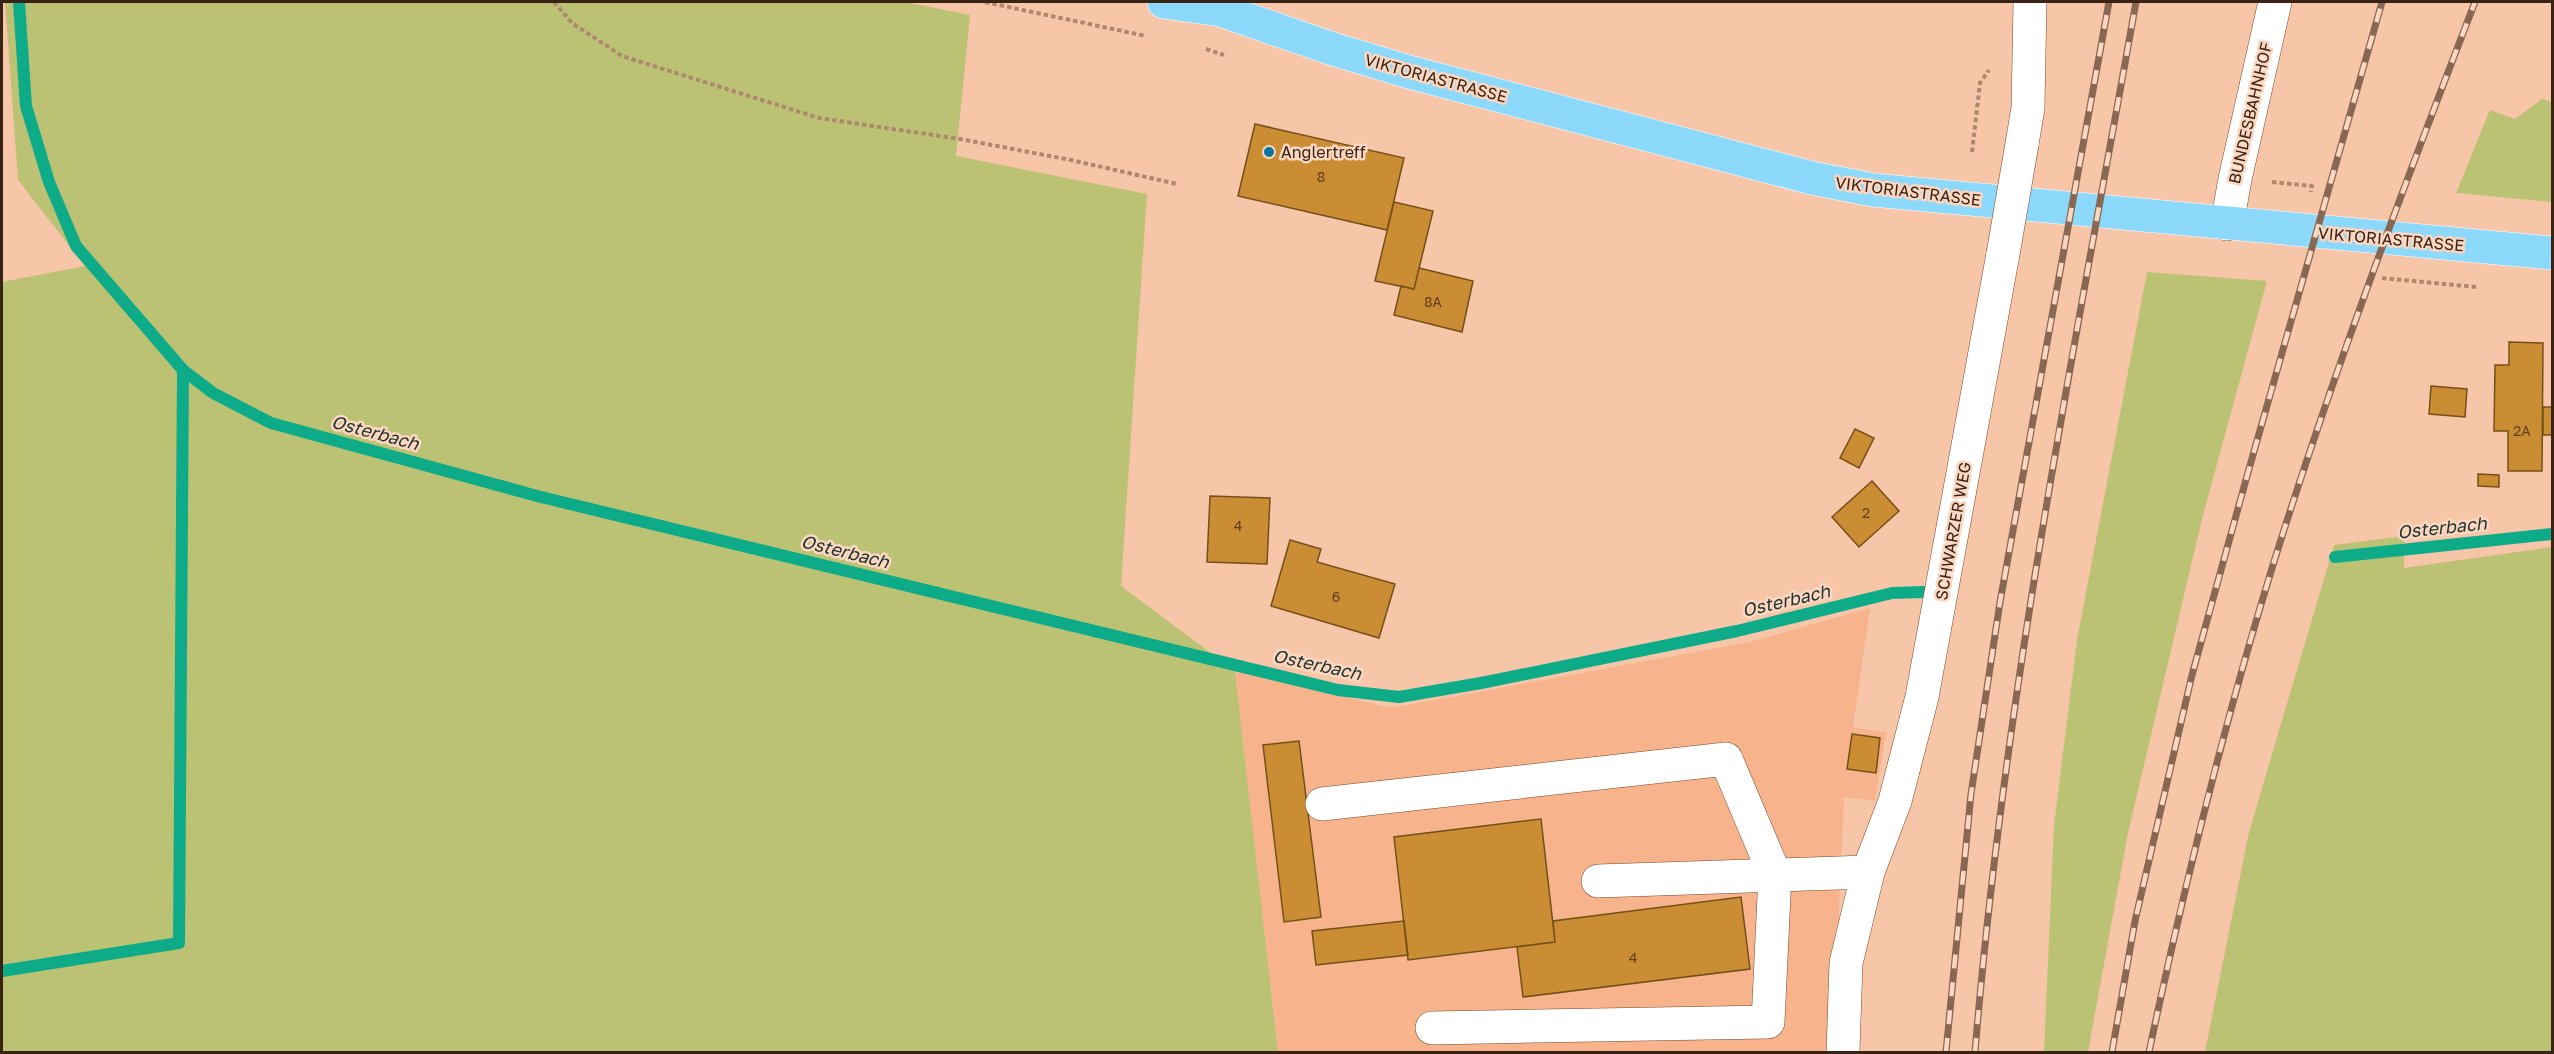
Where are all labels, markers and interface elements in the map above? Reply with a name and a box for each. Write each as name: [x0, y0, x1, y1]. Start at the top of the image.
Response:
street label: BUNDESBAHNHOF: [2224, 40, 2276, 186]
street label: VIKTORIASTRASSE: [1363, 49, 1509, 107]
place label: Anglertreff: [1281, 142, 1366, 162]
marker: Anglertreff: [1262, 145, 1276, 159]
house number: 8: [1317, 168, 1325, 185]
street label: VIKTORIASTRASSE: [1834, 172, 1982, 210]
street label: VIKTORIASTRASSE: [2317, 223, 2465, 255]
house number: 8A: [1424, 293, 1443, 310]
water label: Osterbach: [329, 410, 422, 455]
house number: 2A: [2513, 422, 2531, 439]
street label: SCHWARZER WEG: [1931, 460, 1975, 602]
house number: 2: [1862, 504, 1870, 521]
water label: Osterbach: [2396, 511, 2489, 543]
house number: 4: [1234, 517, 1242, 534]
water label: Osterbach: [799, 530, 892, 573]
water label: Osterbach: [1740, 579, 1833, 621]
house number: 6: [1332, 588, 1340, 605]
water label: Osterbach: [1271, 644, 1364, 684]
house number: 4: [1629, 949, 1637, 966]

